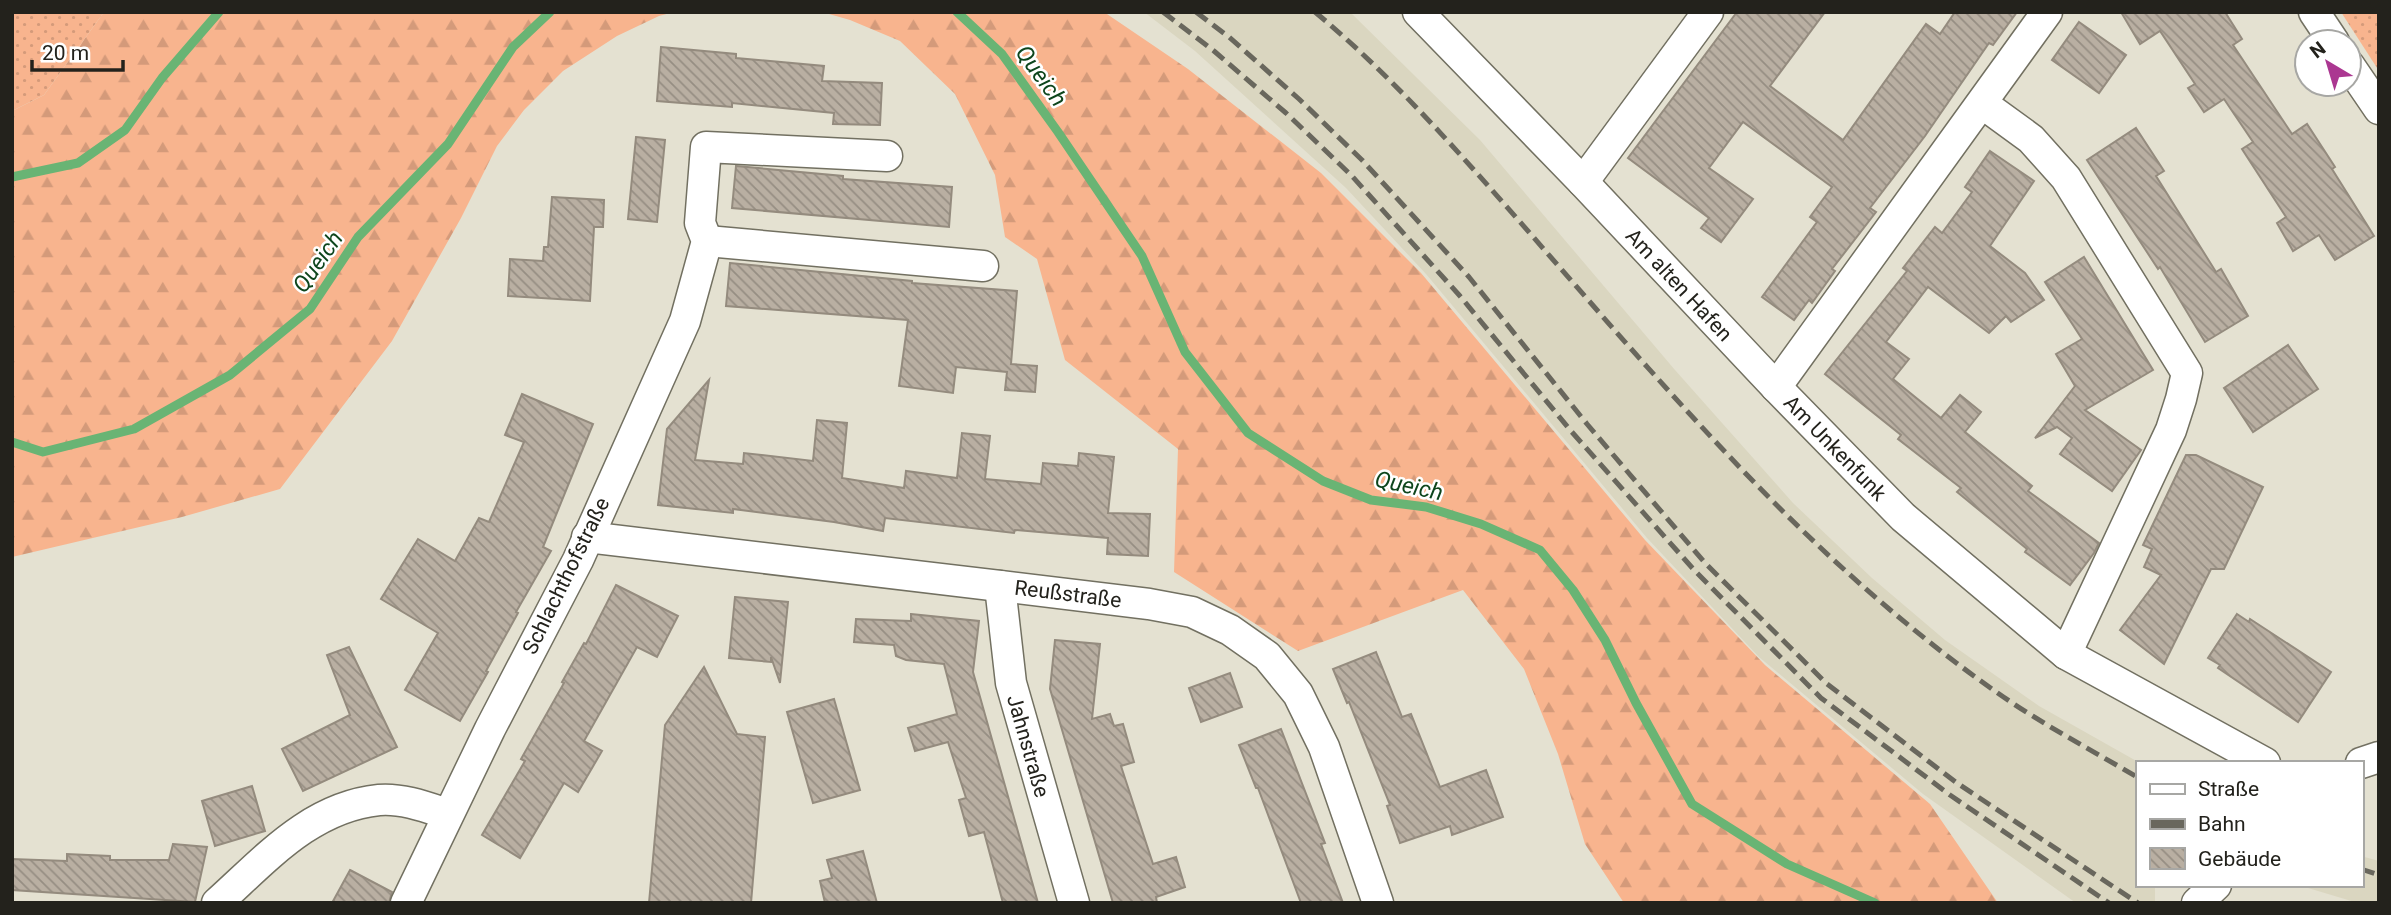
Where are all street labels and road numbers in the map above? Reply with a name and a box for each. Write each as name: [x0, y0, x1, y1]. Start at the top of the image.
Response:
street label: Am alten Hafen: [1621, 224, 1737, 346]
street label: Am Unkenfunk: [1779, 390, 1891, 506]
street label: Schlachthofstraße: [518, 494, 614, 658]
street label: Reußstraße: [1013, 576, 1123, 612]
street label: Jahnstraße: [1002, 692, 1054, 800]

